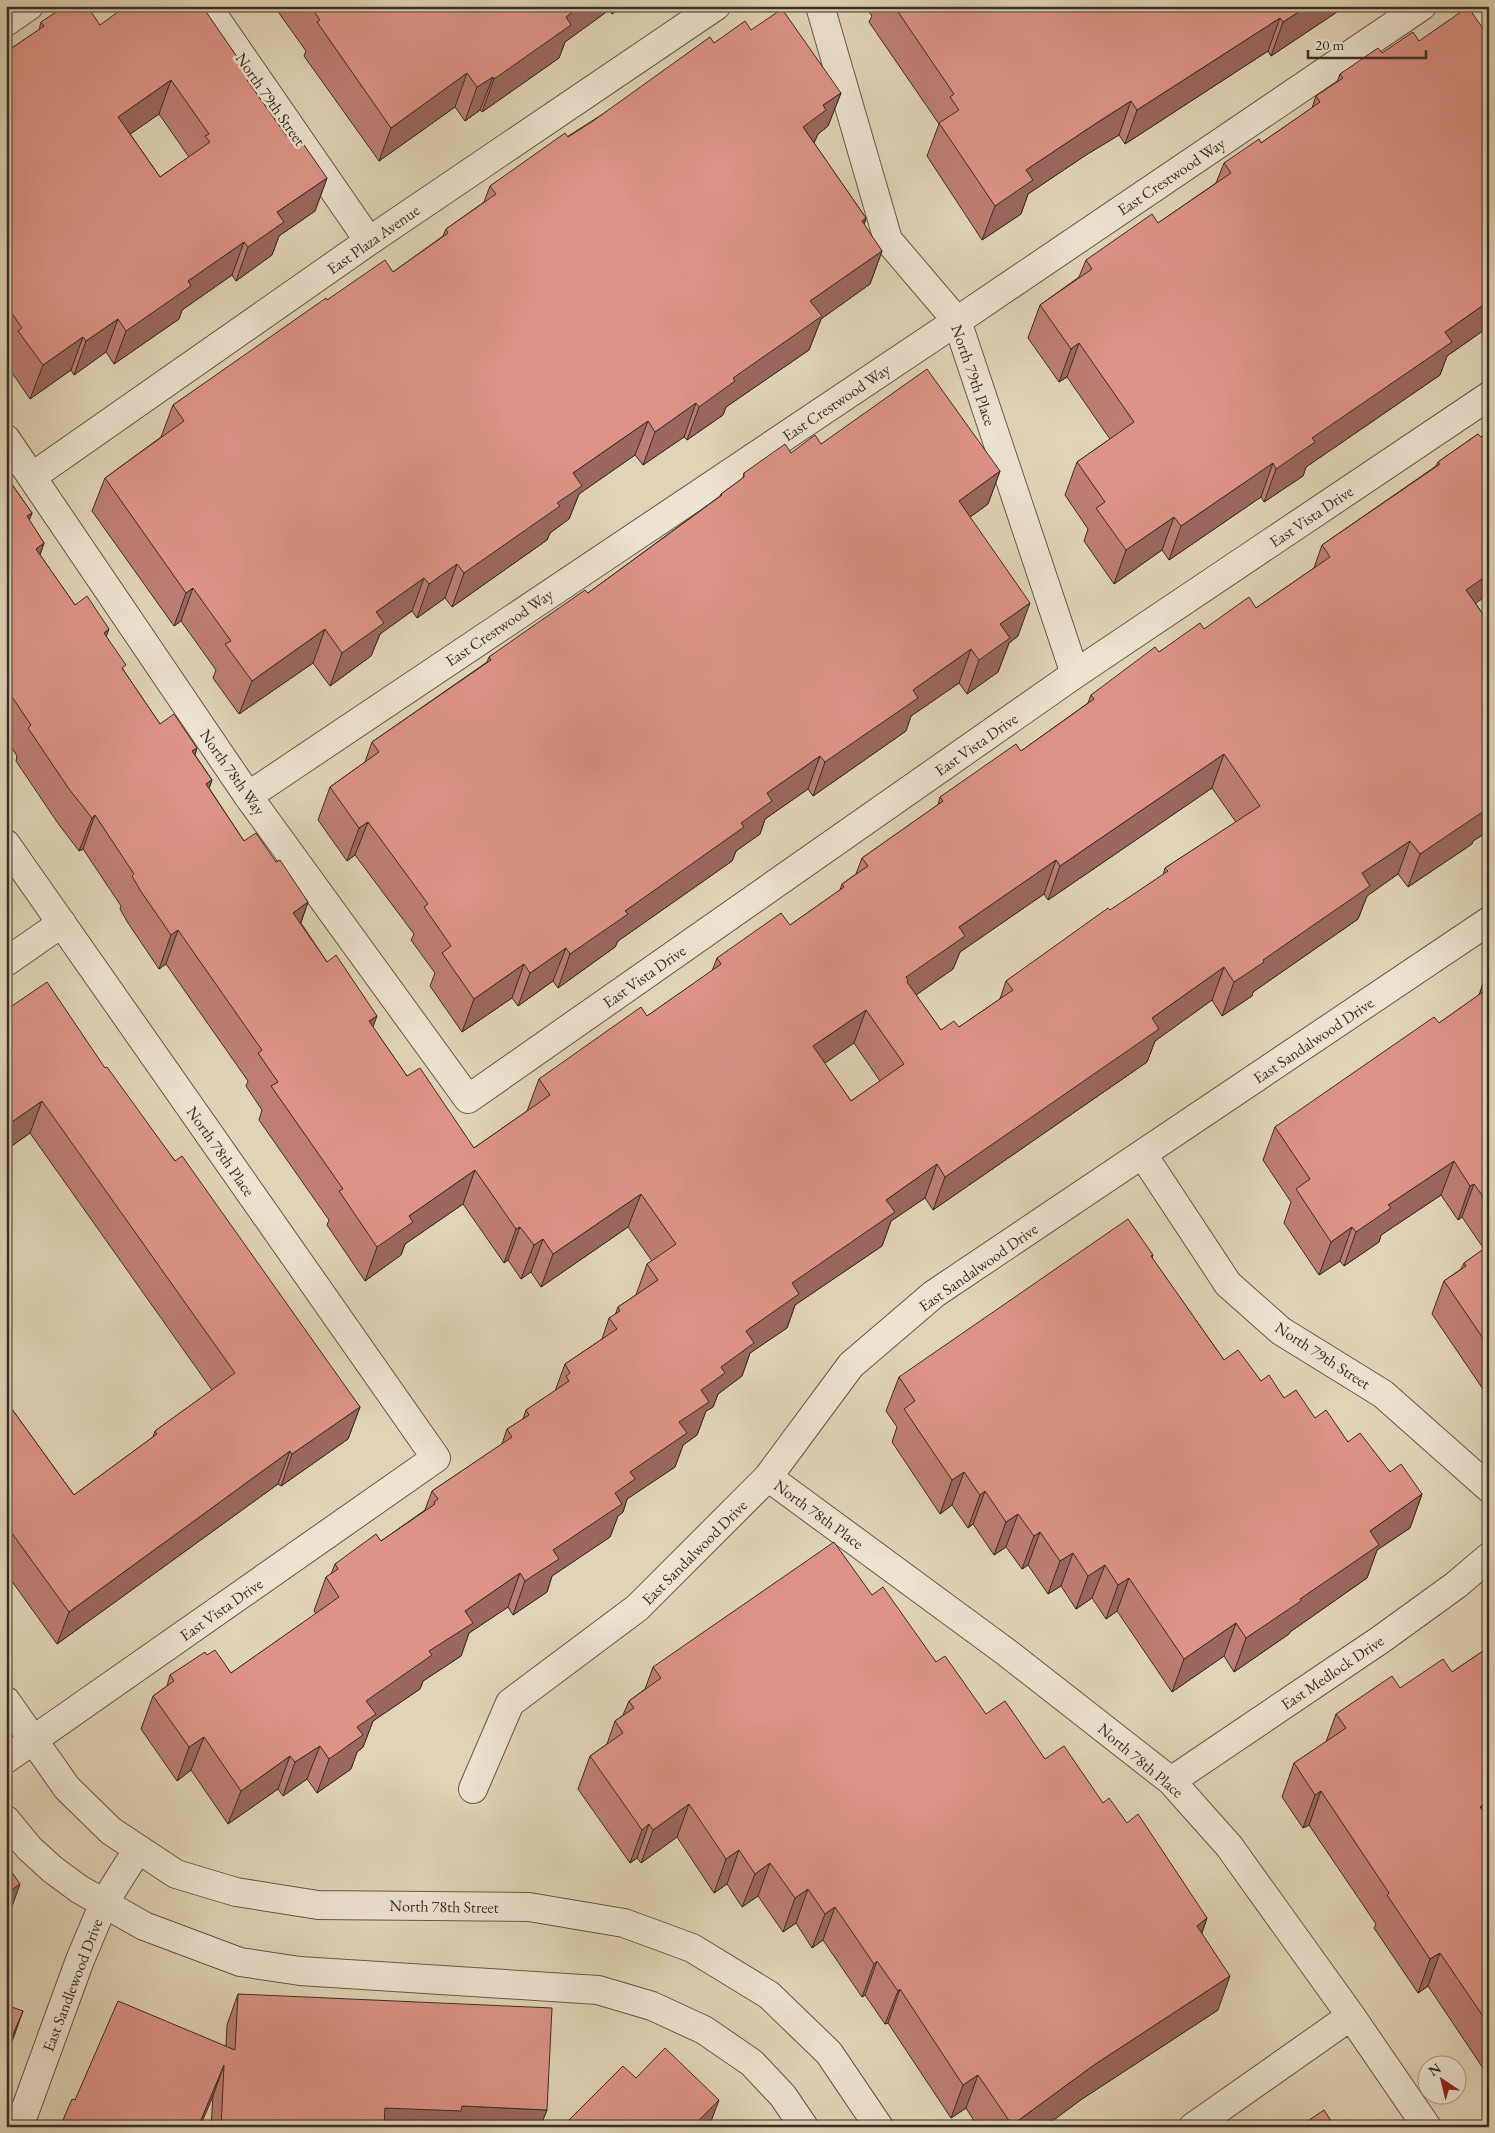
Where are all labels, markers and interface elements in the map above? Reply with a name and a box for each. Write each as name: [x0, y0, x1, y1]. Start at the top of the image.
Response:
scale bar: [1308, 28, 1425, 60]
text: 20 m: [1315, 35, 1344, 54]
street label: North 79th Street: [231, 48, 311, 150]
street label: East Crestwood Way: [1113, 132, 1230, 220]
street label: East Plaza Avenue: [323, 200, 424, 279]
street label: North 79th Place: [946, 322, 1001, 429]
street label: East Crestwood Way: [778, 358, 895, 446]
street label: East Vista Drive: [1265, 481, 1357, 552]
street label: East Crestwood Way: [441, 583, 558, 671]
street label: East Vista Drive: [931, 708, 1022, 781]
street label: North 78th Way: [195, 725, 271, 820]
street label: East Vista Drive: [599, 940, 690, 1013]
street label: East Sandalwood Drive: [1249, 992, 1378, 1089]
street label: North 78th Place: [182, 1102, 260, 1201]
street label: East Sandalwood Drive: [915, 1218, 1042, 1316]
street label: North 79th Street: [1271, 1317, 1374, 1394]
street label: North 78th Place: [770, 1475, 868, 1554]
street label: East Sandalwood Drive: [637, 1495, 752, 1610]
street label: East Vista Drive: [176, 1573, 267, 1646]
street label: East Medlock Drive: [1277, 1630, 1388, 1715]
street label: North 78th Place: [1093, 1718, 1188, 1802]
street label: North 78th Street: [389, 1895, 499, 1918]
street label: East Sandlewood Drive: [37, 1916, 107, 2055]
north arrow: [1418, 2056, 1468, 2106]
text: N: [1425, 2058, 1445, 2080]

